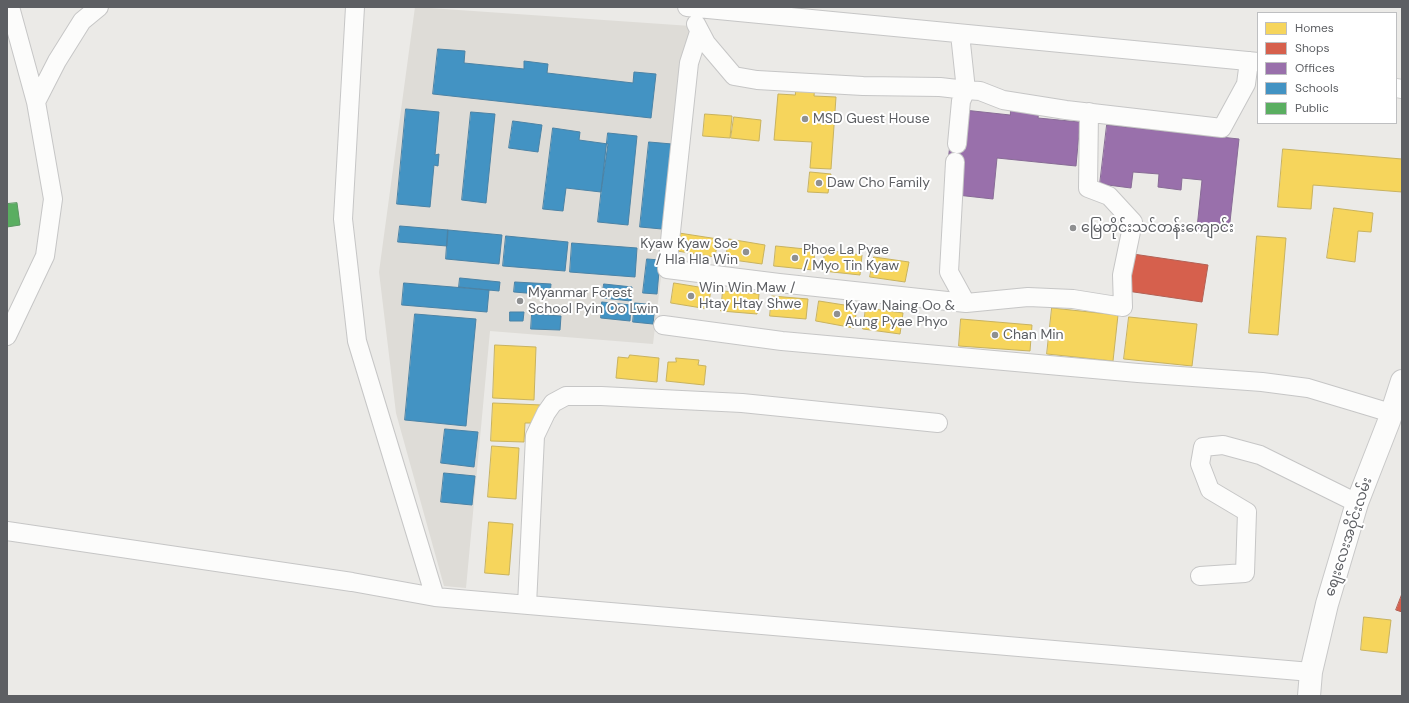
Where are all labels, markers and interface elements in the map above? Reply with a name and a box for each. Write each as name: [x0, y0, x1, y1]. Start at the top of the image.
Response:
legend: [1257, 12, 1397, 124]
text: Homes: [1295, 20, 1334, 36]
text: Shops: [1295, 40, 1330, 56]
text: Offices: [1295, 60, 1335, 76]
text: Schools: [1295, 80, 1339, 96]
text: Public: [1295, 100, 1329, 116]
place label: MSD Guest House: [813, 111, 930, 127]
marker: MSD Guest House: [800, 114, 810, 124]
place label: Daw Cho Family: [827, 175, 930, 191]
marker: Daw Cho Family: [814, 178, 824, 188]
place label: မြေတိုင်းသင်တန်းကျောင်း: [1081, 220, 1234, 236]
marker: မြေတိုင်းသင်တန်းကျောင်း: [1068, 223, 1078, 233]
place label: Kyaw Kyaw Soe / Hla Hla Win: [640, 236, 738, 268]
place label: Phoe La Pyae / Myo Tin Kyaw: [803, 242, 899, 274]
marker: Kyaw Kyaw Soe / Hla Hla Win: [741, 247, 751, 257]
marker: Phoe La Pyae / Myo Tin Kyaw: [790, 253, 800, 263]
place label: Win Win Maw / Htay Htay Shwe: [699, 280, 801, 312]
place label: Myanmar Forest School Pyin Oo Lwin: [528, 285, 659, 318]
marker: Win Win Maw / Htay Htay Shwe: [686, 291, 696, 301]
marker: Myanmar Forest School Pyin Oo Lwin: [515, 296, 525, 306]
place label: Kyaw Naing Oo & Aung Pyae Phyo: [845, 298, 955, 330]
marker: Kyaw Naing Oo & Aung Pyae Phyo: [832, 309, 842, 319]
place label: Chan Min: [1003, 327, 1064, 343]
marker: Chan Min: [990, 330, 1000, 340]
street label: စျေးလေးအဝိုင်းလမ်း: [1322, 475, 1376, 599]

